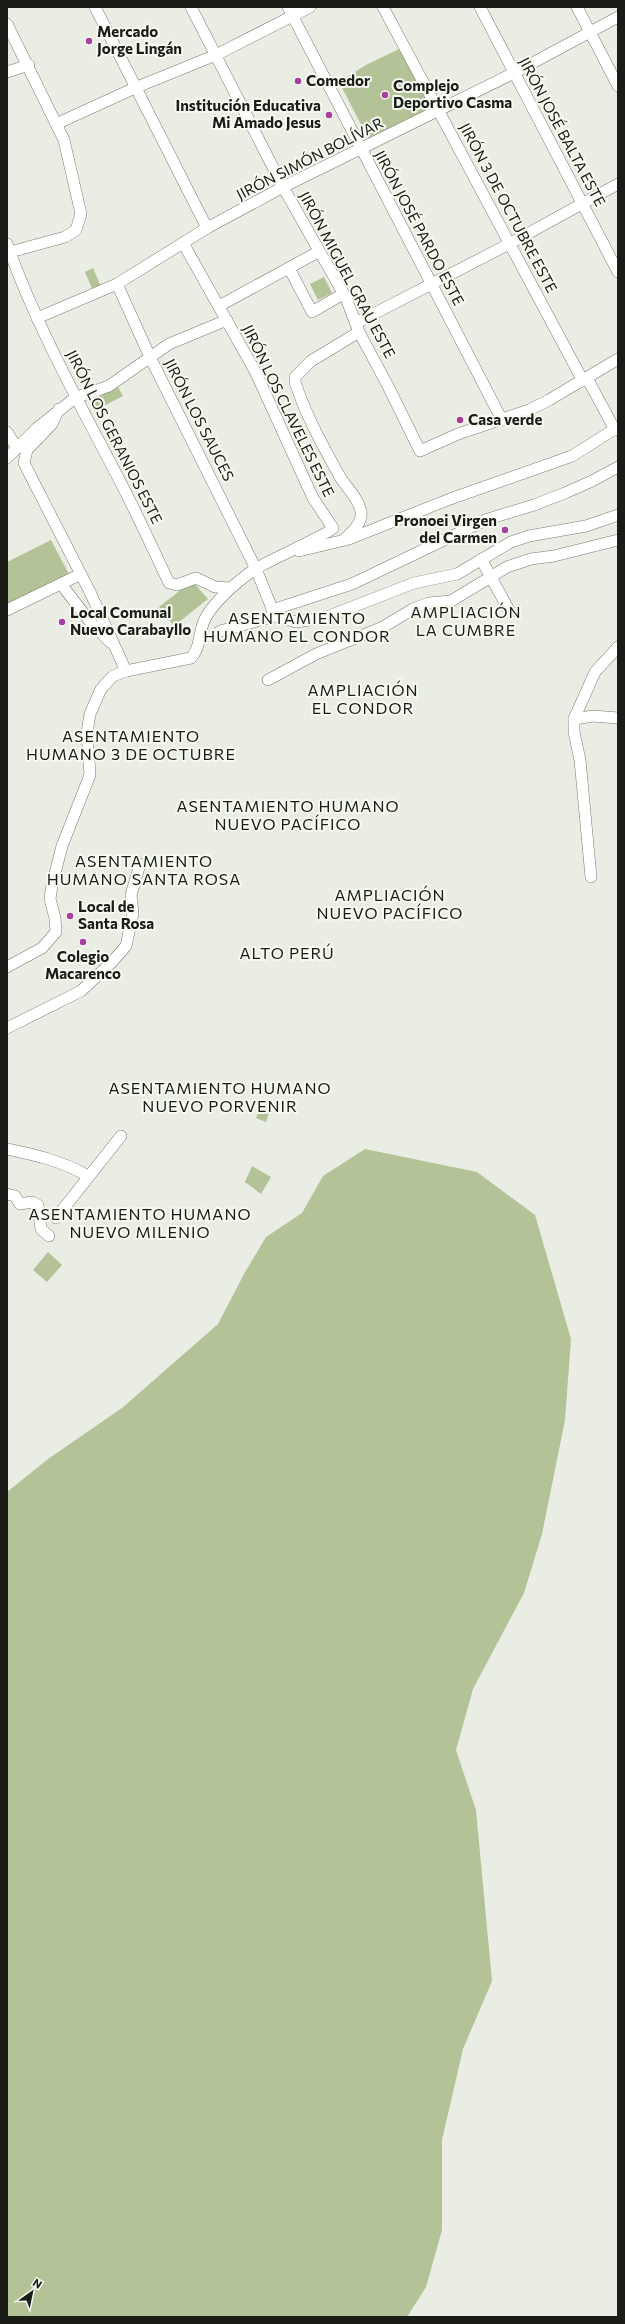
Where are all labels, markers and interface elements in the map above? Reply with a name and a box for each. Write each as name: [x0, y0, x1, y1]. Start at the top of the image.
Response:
place label: Mercado Jorge Lingán: [97, 22, 182, 57]
marker: Mercado Jorge Lingán: [84, 36, 94, 46]
street label: JIRÓN JOSÉ BALTA ESTE: [516, 53, 611, 209]
place label: Comedor: [306, 71, 370, 89]
marker: Comedor: [293, 76, 303, 86]
place label: Complejo Deportivo Casma: [393, 76, 512, 111]
marker: Complejo Deportivo Casma: [380, 90, 390, 100]
place label: Institución Educativa Mi Amado Jesus: [175, 96, 321, 131]
marker: Institución Educativa Mi Amado Jesus: [324, 110, 334, 120]
street label: JIRÓN SIMÓN BOLÍVAR: [233, 112, 386, 203]
street label: JIRÓN 3 DE OCTUBRE ESTE: [456, 119, 562, 296]
street label: JIRÓN JOSÉ PARDO ESTE: [371, 146, 469, 308]
street label: JIRÓN MIGUEL GRAU ESTE: [296, 188, 401, 361]
street label: JIRÓN LOS CLAVELES ESTE: [239, 321, 339, 500]
street label: JIRÓN LOS GERANIOS ESTE: [63, 346, 168, 527]
street label: JIRÓN LOS SAUCES: [161, 355, 239, 484]
place label: Casa verde: [468, 410, 542, 428]
marker: Casa verde: [455, 415, 465, 425]
place label: Pronoei Virgen del Carmen: [394, 511, 497, 546]
marker: Pronoei Virgen del Carmen: [500, 525, 510, 535]
district label: AMPLIACIÓN LA CUMBRE: [410, 602, 522, 639]
place label: Local Comunal Nuevo Carabayllo: [70, 603, 191, 638]
district label: ASENTAMIENTO HUMANO EL CONDOR: [203, 608, 391, 645]
marker: Local Comunal Nuevo Carabayllo: [57, 617, 67, 627]
district label: AMPLIACIÓN EL CONDOR: [307, 680, 419, 717]
district label: ASENTAMIENTO HUMANO 3 DE OCTUBRE: [26, 726, 236, 763]
district label: ASENTAMIENTO HUMANO NUEVO PACÍFICO: [176, 796, 400, 833]
district label: ASENTAMIENTO HUMANO SANTA ROSA: [47, 851, 241, 888]
district label: AMPLIACIÓN NUEVO PACÍFICO: [317, 885, 463, 922]
place label: Local de Santa Rosa: [78, 897, 154, 932]
marker: Local de Santa Rosa: [65, 911, 75, 921]
marker: Colegio Macarenco: [78, 937, 88, 947]
district label: ALTO PERÚ: [239, 943, 335, 962]
place label: Colegio Macarenco: [45, 947, 121, 982]
district label: ASENTAMIENTO HUMANO NUEVO PORVENIR: [108, 1078, 332, 1115]
district label: ASENTAMIENTO HUMANO NUEVO MILENIO: [28, 1204, 252, 1241]
north arrow: [12, 2272, 52, 2312]
text: N: [31, 2275, 45, 2291]

